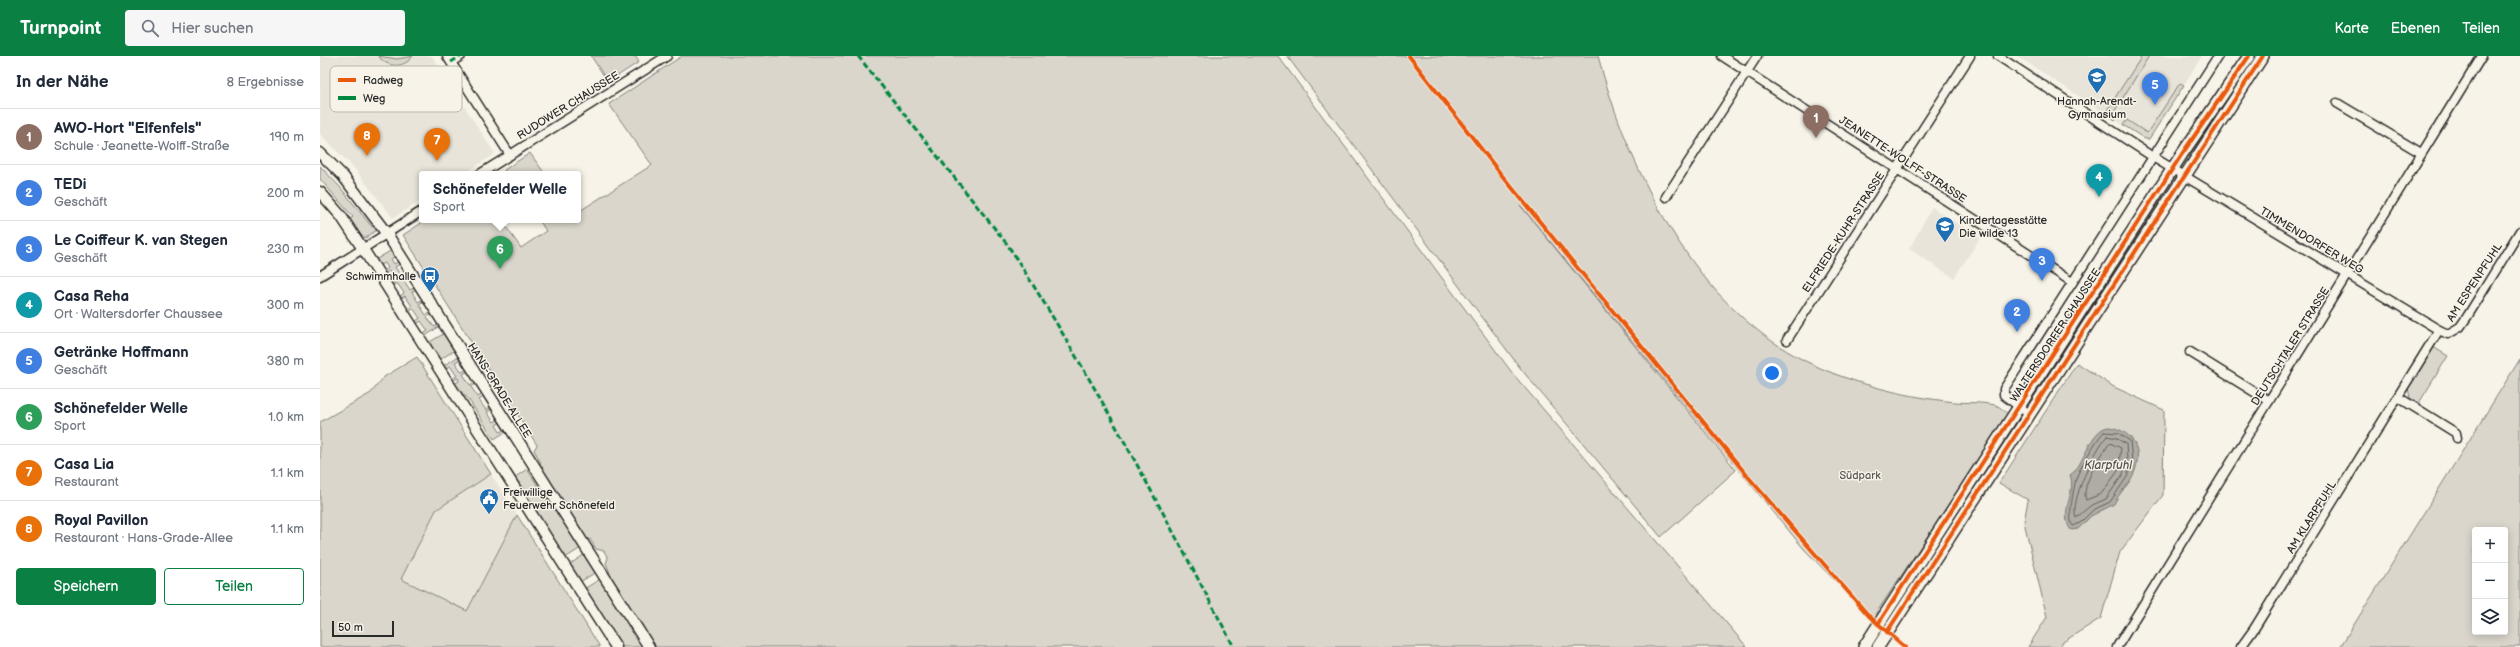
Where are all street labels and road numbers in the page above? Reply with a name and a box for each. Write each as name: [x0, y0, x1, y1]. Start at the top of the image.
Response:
street label: RUDOWER CHAUSSEE: [515, 69, 622, 142]
street label: JEANETTE-WOLFF-STRASSE: [1837, 113, 1969, 205]
street label: ELFRIEDE-KUHR-STRASSE: [1800, 170, 1887, 295]
street label: TIMMENDORFER WEG: [2258, 204, 2366, 276]
street label: AM ESPENPFUHL: [2444, 240, 2505, 324]
street label: WALTERSDORFER CHAUSSEE: [2007, 266, 2103, 404]
street label: DEUTSCHTALER STRASSE: [2249, 285, 2332, 408]
street label: HANS-GRADE-ALLEE: [465, 340, 534, 440]
street label: AM KLARPFUHL: [2284, 478, 2339, 556]

